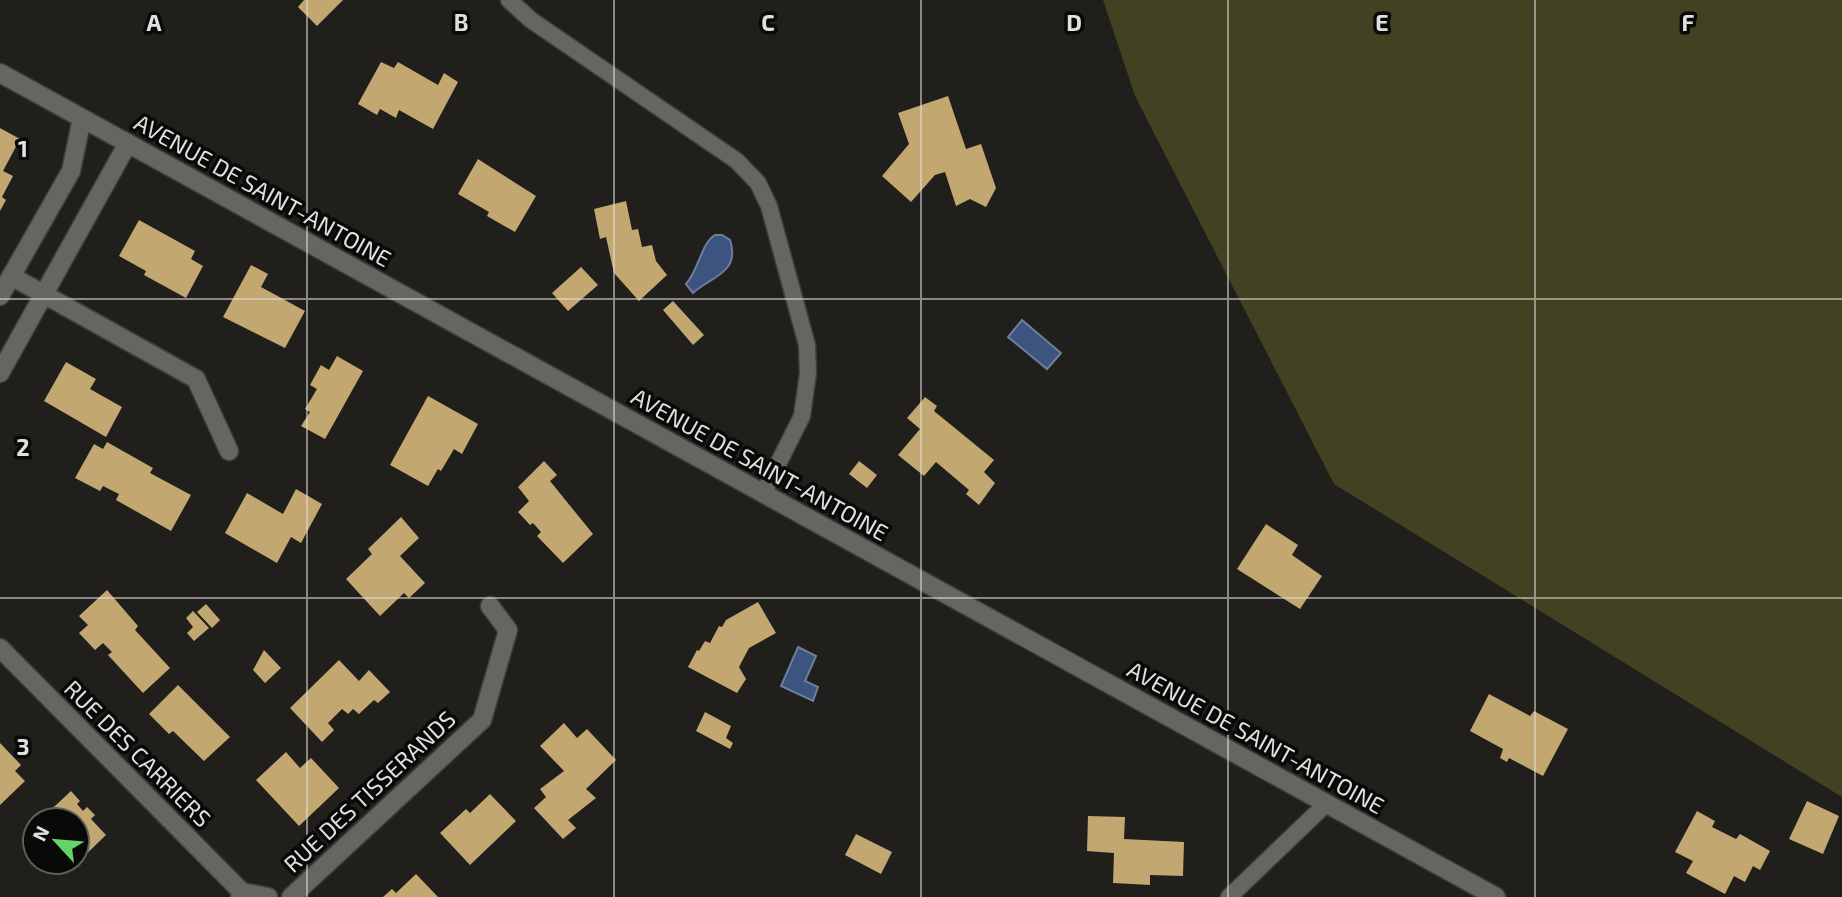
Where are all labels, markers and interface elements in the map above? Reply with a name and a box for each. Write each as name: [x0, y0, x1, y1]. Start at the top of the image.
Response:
text: A: [146, 8, 162, 36]
text: B: [454, 8, 468, 36]
text: C: [761, 8, 775, 36]
text: D: [1066, 8, 1082, 36]
text: E: [1375, 8, 1389, 36]
text: F: [1682, 8, 1695, 36]
street label: AVENUE DE SAINT-ANTOINE: [130, 108, 396, 272]
text: 1: [18, 134, 28, 162]
street label: AVENUE DE SAINT-ANTOINE: [627, 382, 893, 546]
text: 2: [16, 433, 30, 461]
street label: AVENUE DE SAINT-ANTOINE: [1123, 655, 1389, 819]
street label: RUE DES CARRIERS: [59, 674, 217, 832]
street label: RUE DES TISSERANDS: [277, 704, 461, 878]
text: 3: [16, 732, 30, 760]
north arrow: [21, 806, 91, 876]
text: N: [27, 822, 54, 845]

